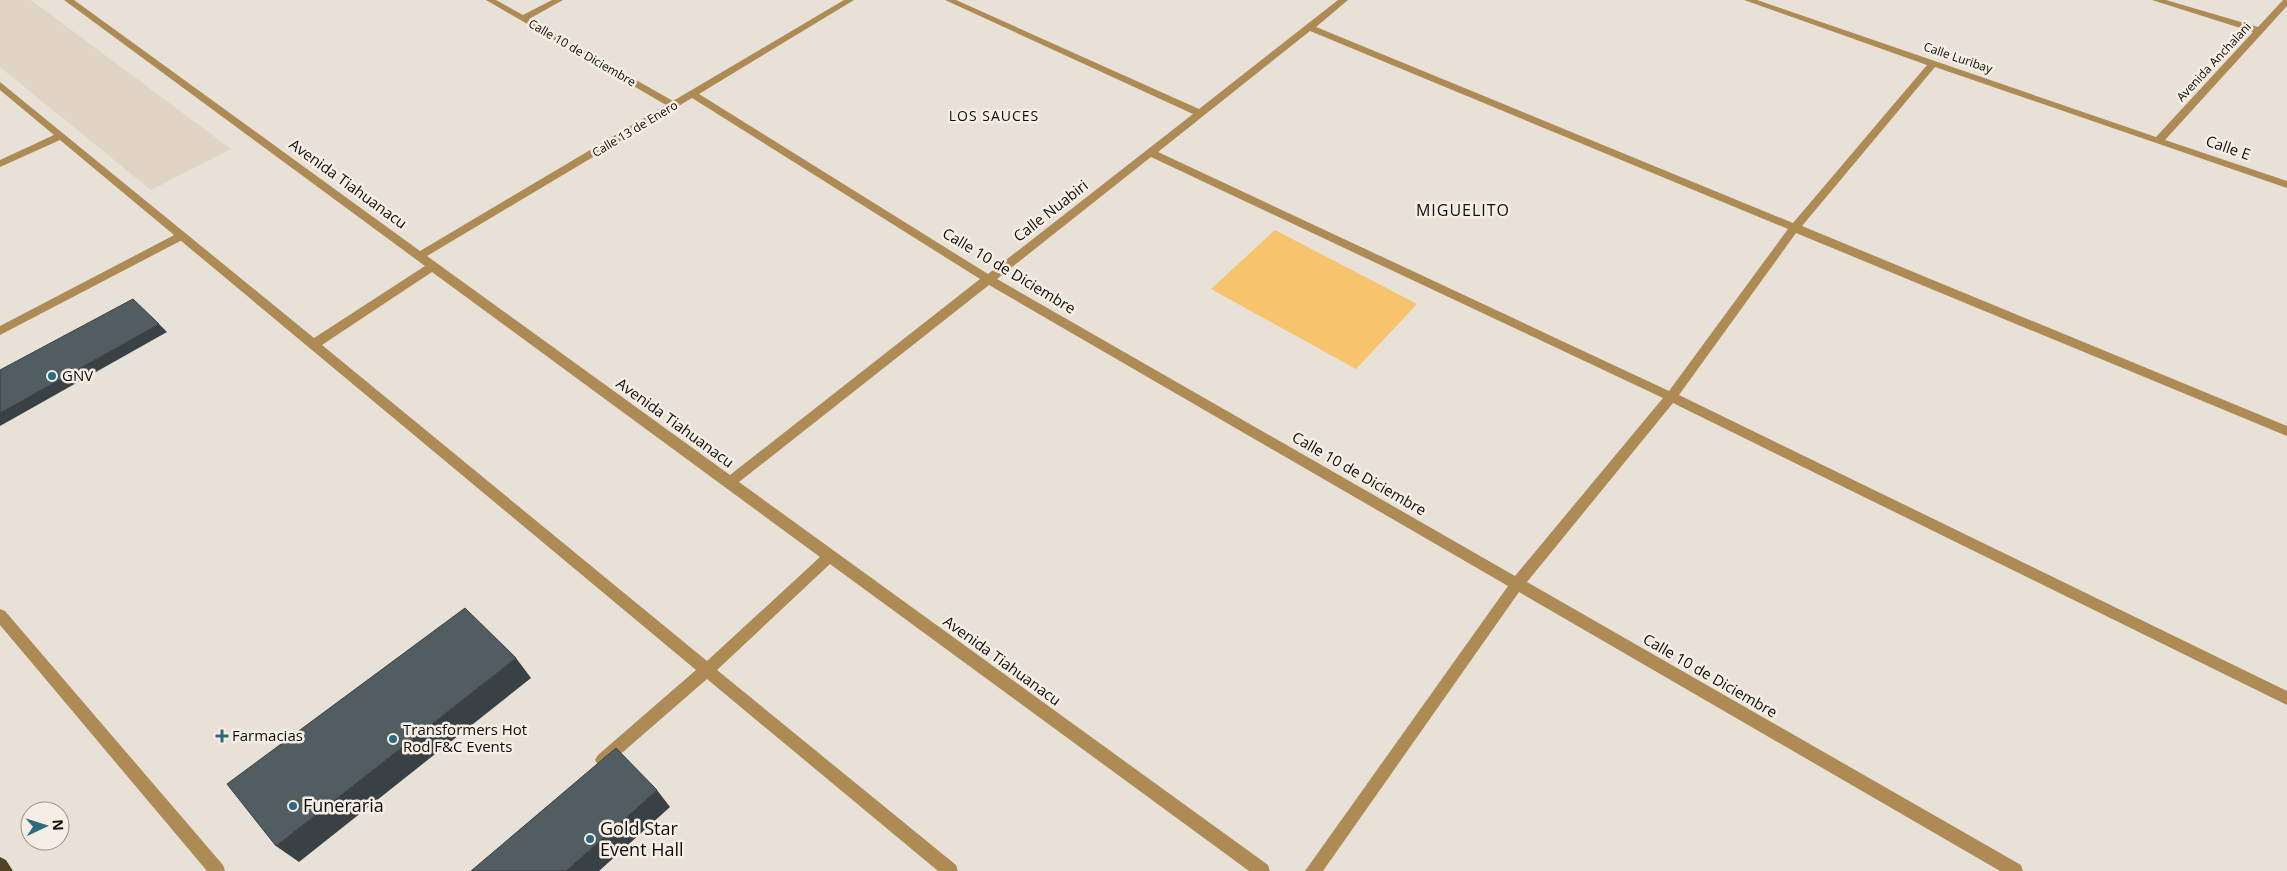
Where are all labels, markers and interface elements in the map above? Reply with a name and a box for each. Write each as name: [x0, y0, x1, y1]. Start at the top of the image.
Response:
street label: Calle 10 de Diciembre: [525, 15, 639, 90]
street label: Avenida Anchalani: [2172, 18, 2255, 105]
street label: Calle Luribay: [1921, 38, 1996, 78]
street label: Calle 13 de Enero: [589, 96, 681, 161]
district label: LOS SAUCES: [949, 106, 1039, 125]
street label: Calle E: [2203, 130, 2253, 164]
street label: Avenida Tiahuanacu: [286, 134, 411, 233]
street label: Calle Nuabiri: [1009, 175, 1092, 246]
district label: MIGUELITO: [1416, 199, 1510, 221]
street label: Calle 10 de Diciembre: [939, 222, 1080, 318]
place label: GNV: [62, 365, 93, 385]
marker: GNV: [46, 370, 58, 382]
street label: Avenida Tiahuanacu: [613, 373, 738, 472]
street label: Calle 10 de Diciembre: [1289, 426, 1430, 520]
street label: Avenida Tiahuanacu: [940, 611, 1065, 710]
street label: Calle 10 de Diciembre: [1640, 628, 1781, 722]
place label: Transformers Hot Rod F&C Events: [403, 719, 527, 756]
place label: Farmacias: [232, 725, 303, 745]
marker: Farmacias: [216, 730, 228, 742]
marker: Transformers Hot Rod F&C Events: [387, 733, 399, 745]
place label: Funeraria: [303, 793, 384, 817]
marker: Funeraria: [287, 800, 299, 812]
north arrow: [20, 801, 70, 851]
place label: Gold Star Event Hall: [600, 816, 684, 861]
text: N: [49, 819, 68, 831]
marker: Gold Star Event Hall: [584, 833, 596, 845]

